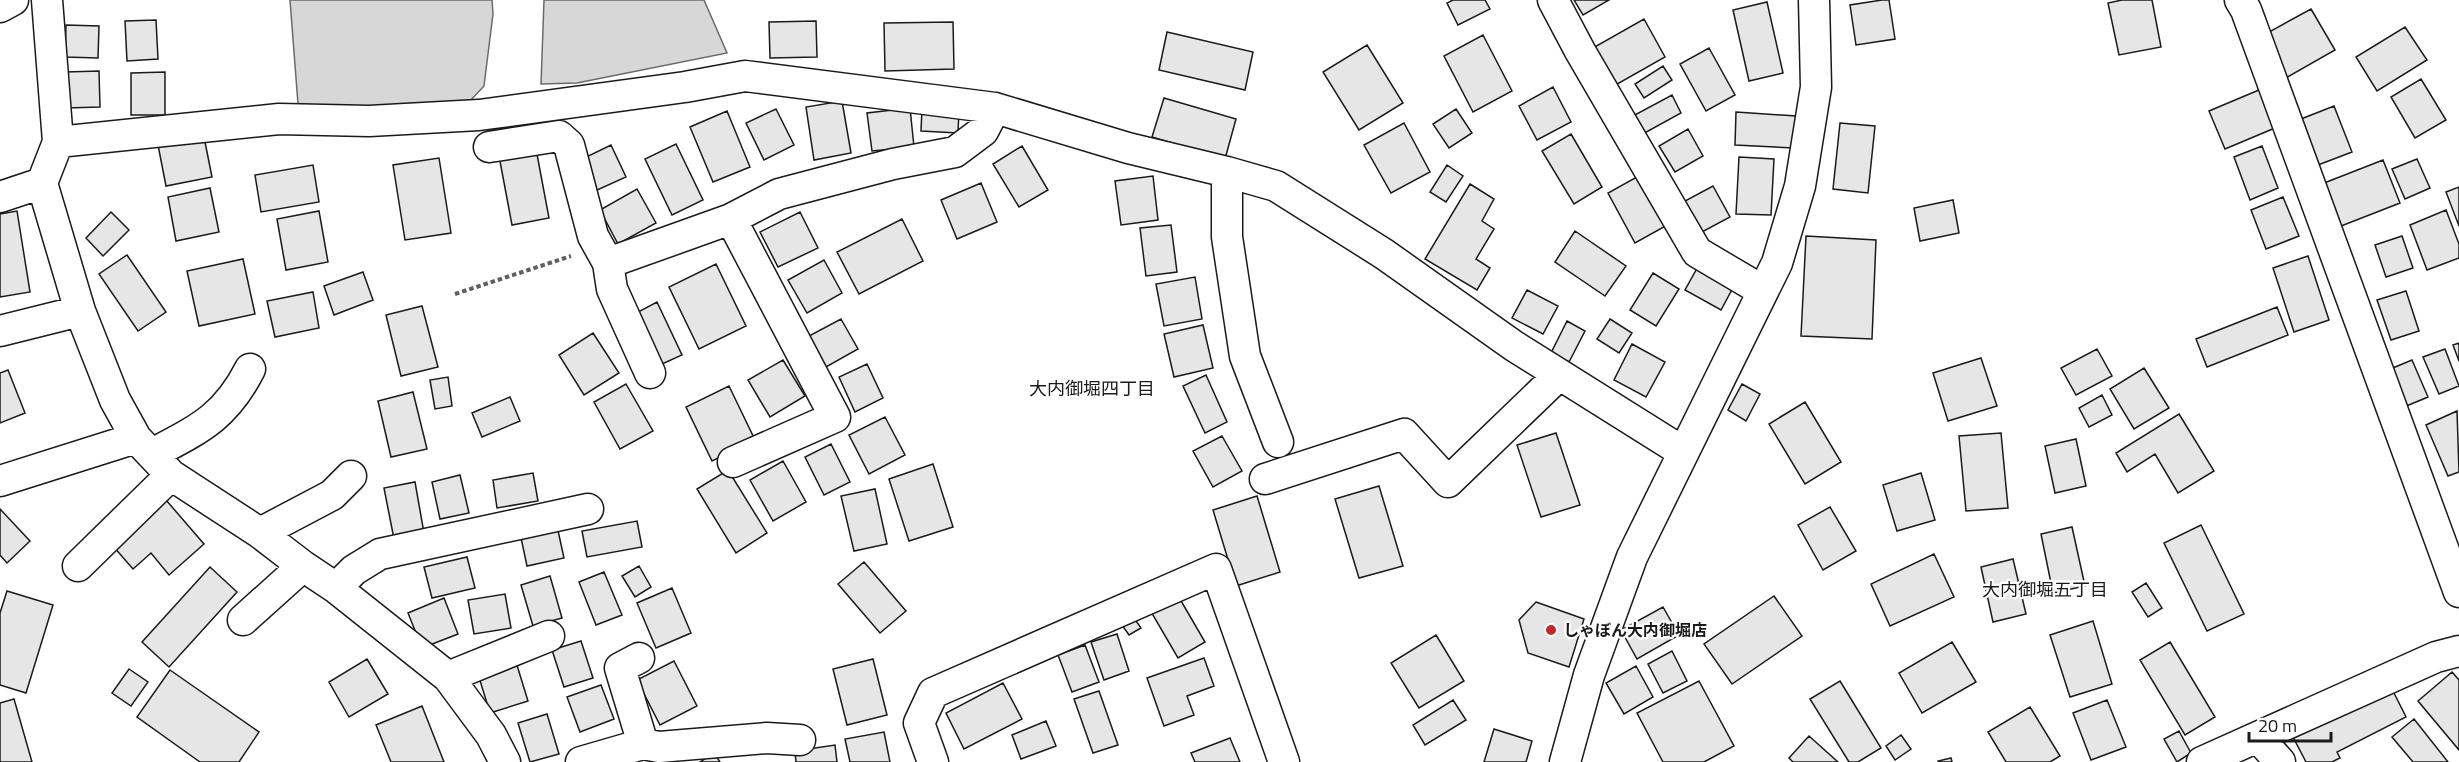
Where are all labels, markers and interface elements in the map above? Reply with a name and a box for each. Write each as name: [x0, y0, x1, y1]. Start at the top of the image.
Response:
district label: 大内御堀四丁目: [1029, 375, 1155, 402]
district label: 大内御堀五丁目: [1982, 576, 2108, 603]
place label: しゃぼん大内御堀店: [1563, 618, 1707, 642]
marker: しゃぼん大内御堀店: [1544, 623, 1558, 637]
scale bar: [2249, 705, 2332, 743]
text: 20 m: [2258, 712, 2297, 739]

